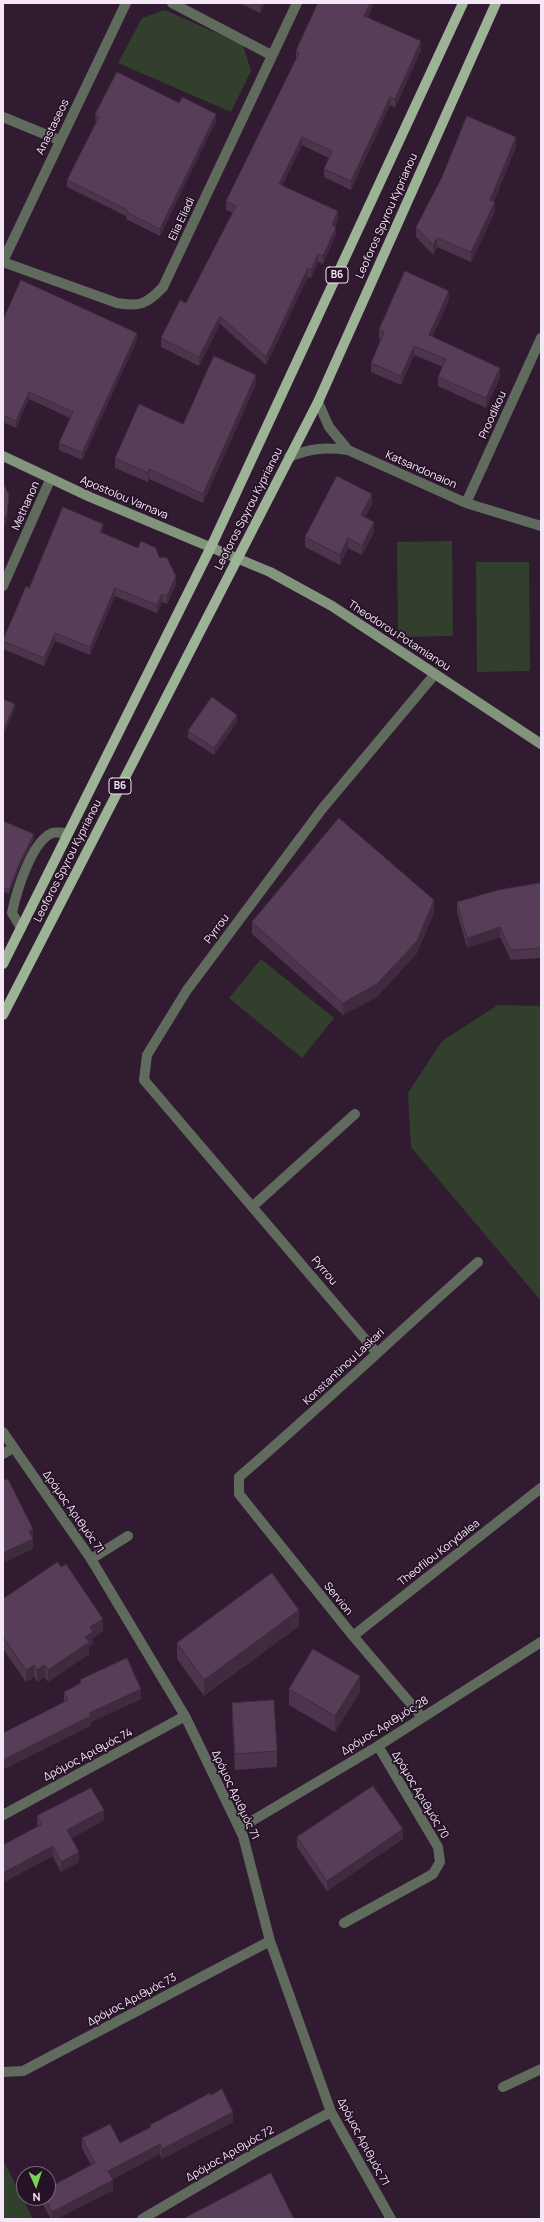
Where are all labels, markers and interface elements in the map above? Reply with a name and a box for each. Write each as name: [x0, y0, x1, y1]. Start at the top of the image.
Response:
street label: Anastaseos: [34, 97, 72, 157]
street label: Leoforos Spyrou Kyprianou: [353, 151, 421, 281]
street label: Elia Eliadi: [166, 195, 198, 243]
road number: B6: [326, 267, 348, 283]
street label: Proodikou: [477, 389, 509, 441]
street label: Leoforos Spyrou Kyprianou: [212, 446, 286, 572]
street label: Katsandonaion: [383, 448, 459, 492]
street label: Apostolou Varnava: [78, 474, 170, 522]
street label: Methanon: [9, 479, 43, 533]
street label: Theodorou Potamianou: [345, 598, 453, 674]
road number: B6: [109, 778, 131, 794]
street label: Leoforos Spyrou Kyprianou: [31, 798, 105, 924]
street label: Pyrrou: [202, 912, 232, 946]
street label: Pyrrou: [308, 1254, 340, 1288]
street label: Konstantinou Laskari: [301, 1326, 387, 1408]
street label: Δρόμος Αριθμός 71: [40, 1468, 106, 1556]
street label: Theofilou Korydalea: [395, 1517, 483, 1589]
street label: Servion: [321, 1580, 355, 1618]
street label: Δρόμος Αριθμός 28: [339, 1694, 431, 1758]
street label: Δρόμος Αριθμός 74: [41, 1726, 135, 1784]
street label: Δρόμος Αριθμός 71: [208, 1748, 262, 1842]
street label: Δρόμος Αριθμός 70: [389, 1749, 451, 1841]
street label: Δρόμος Αριθμός 73: [85, 1971, 179, 2029]
street label: Δρόμος Αριθμός 71: [334, 2096, 392, 2188]
street label: Δρόμος Αριθμός 72: [184, 2123, 276, 2185]
north arrow: [16, 2166, 56, 2206]
text: N: [32, 2190, 41, 2205]

